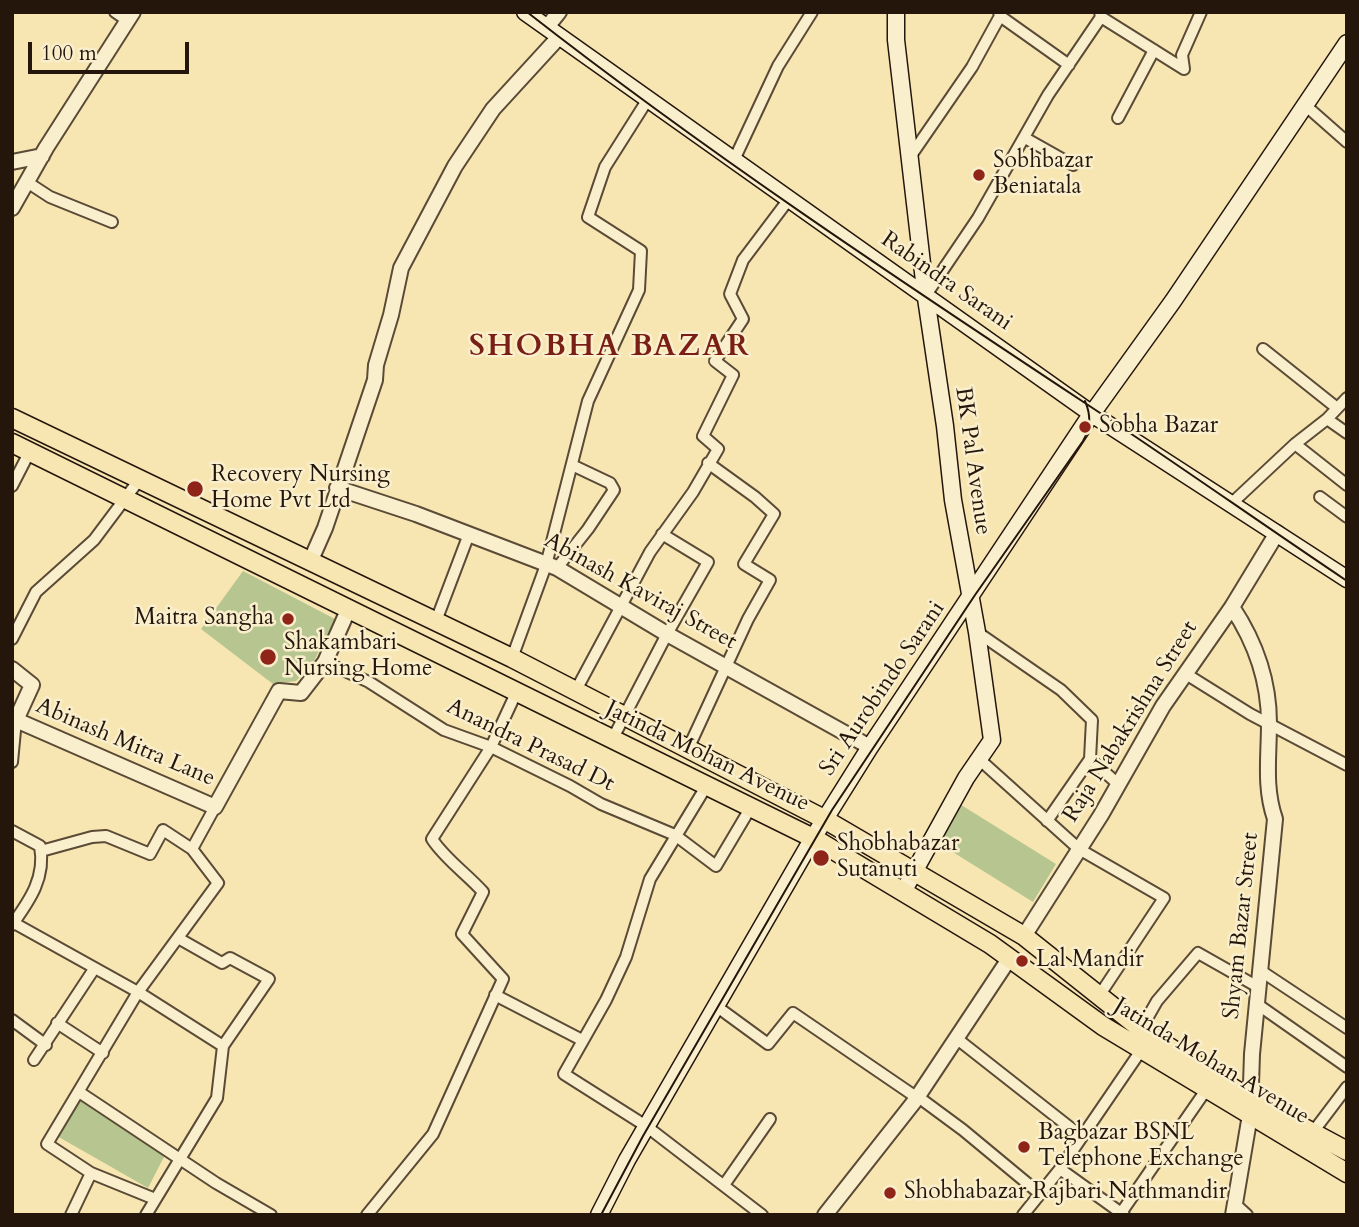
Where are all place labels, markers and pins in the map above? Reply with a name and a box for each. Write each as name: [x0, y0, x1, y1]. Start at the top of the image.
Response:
place label: Sobhbazar Beniatala: [993, 148, 1093, 202]
marker: Sobhbazar Beniatala: [971, 167, 987, 183]
place label: Sobha Bazar: [1099, 413, 1218, 441]
marker: Sobha Bazar: [1077, 419, 1093, 435]
place label: Recovery Nursing Home Pvt Ltd: [211, 462, 390, 516]
marker: Recovery Nursing Home Pvt Ltd: [185, 479, 205, 499]
place label: Maitra Sangha: [134, 605, 274, 633]
marker: Maitra Sangha: [280, 611, 296, 627]
place label: Shakambari Nursing Home: [284, 630, 432, 684]
marker: Shakambari Nursing Home: [258, 647, 278, 667]
place label: Shobhabazar Sutanuti: [837, 831, 959, 885]
marker: Shobhabazar Sutanuti: [811, 848, 831, 868]
place label: Lal Mandir: [1036, 947, 1144, 975]
marker: Lal Mandir: [1014, 953, 1030, 969]
place label: Bagbazar BSNL Telephone Exchange: [1038, 1120, 1244, 1174]
marker: Bagbazar BSNL Telephone Exchange: [1016, 1139, 1032, 1155]
place label: Shobhabazar Rajbari Nathmandir: [904, 1179, 1227, 1207]
marker: Shobhabazar Rajbari Nathmandir: [882, 1185, 898, 1201]

